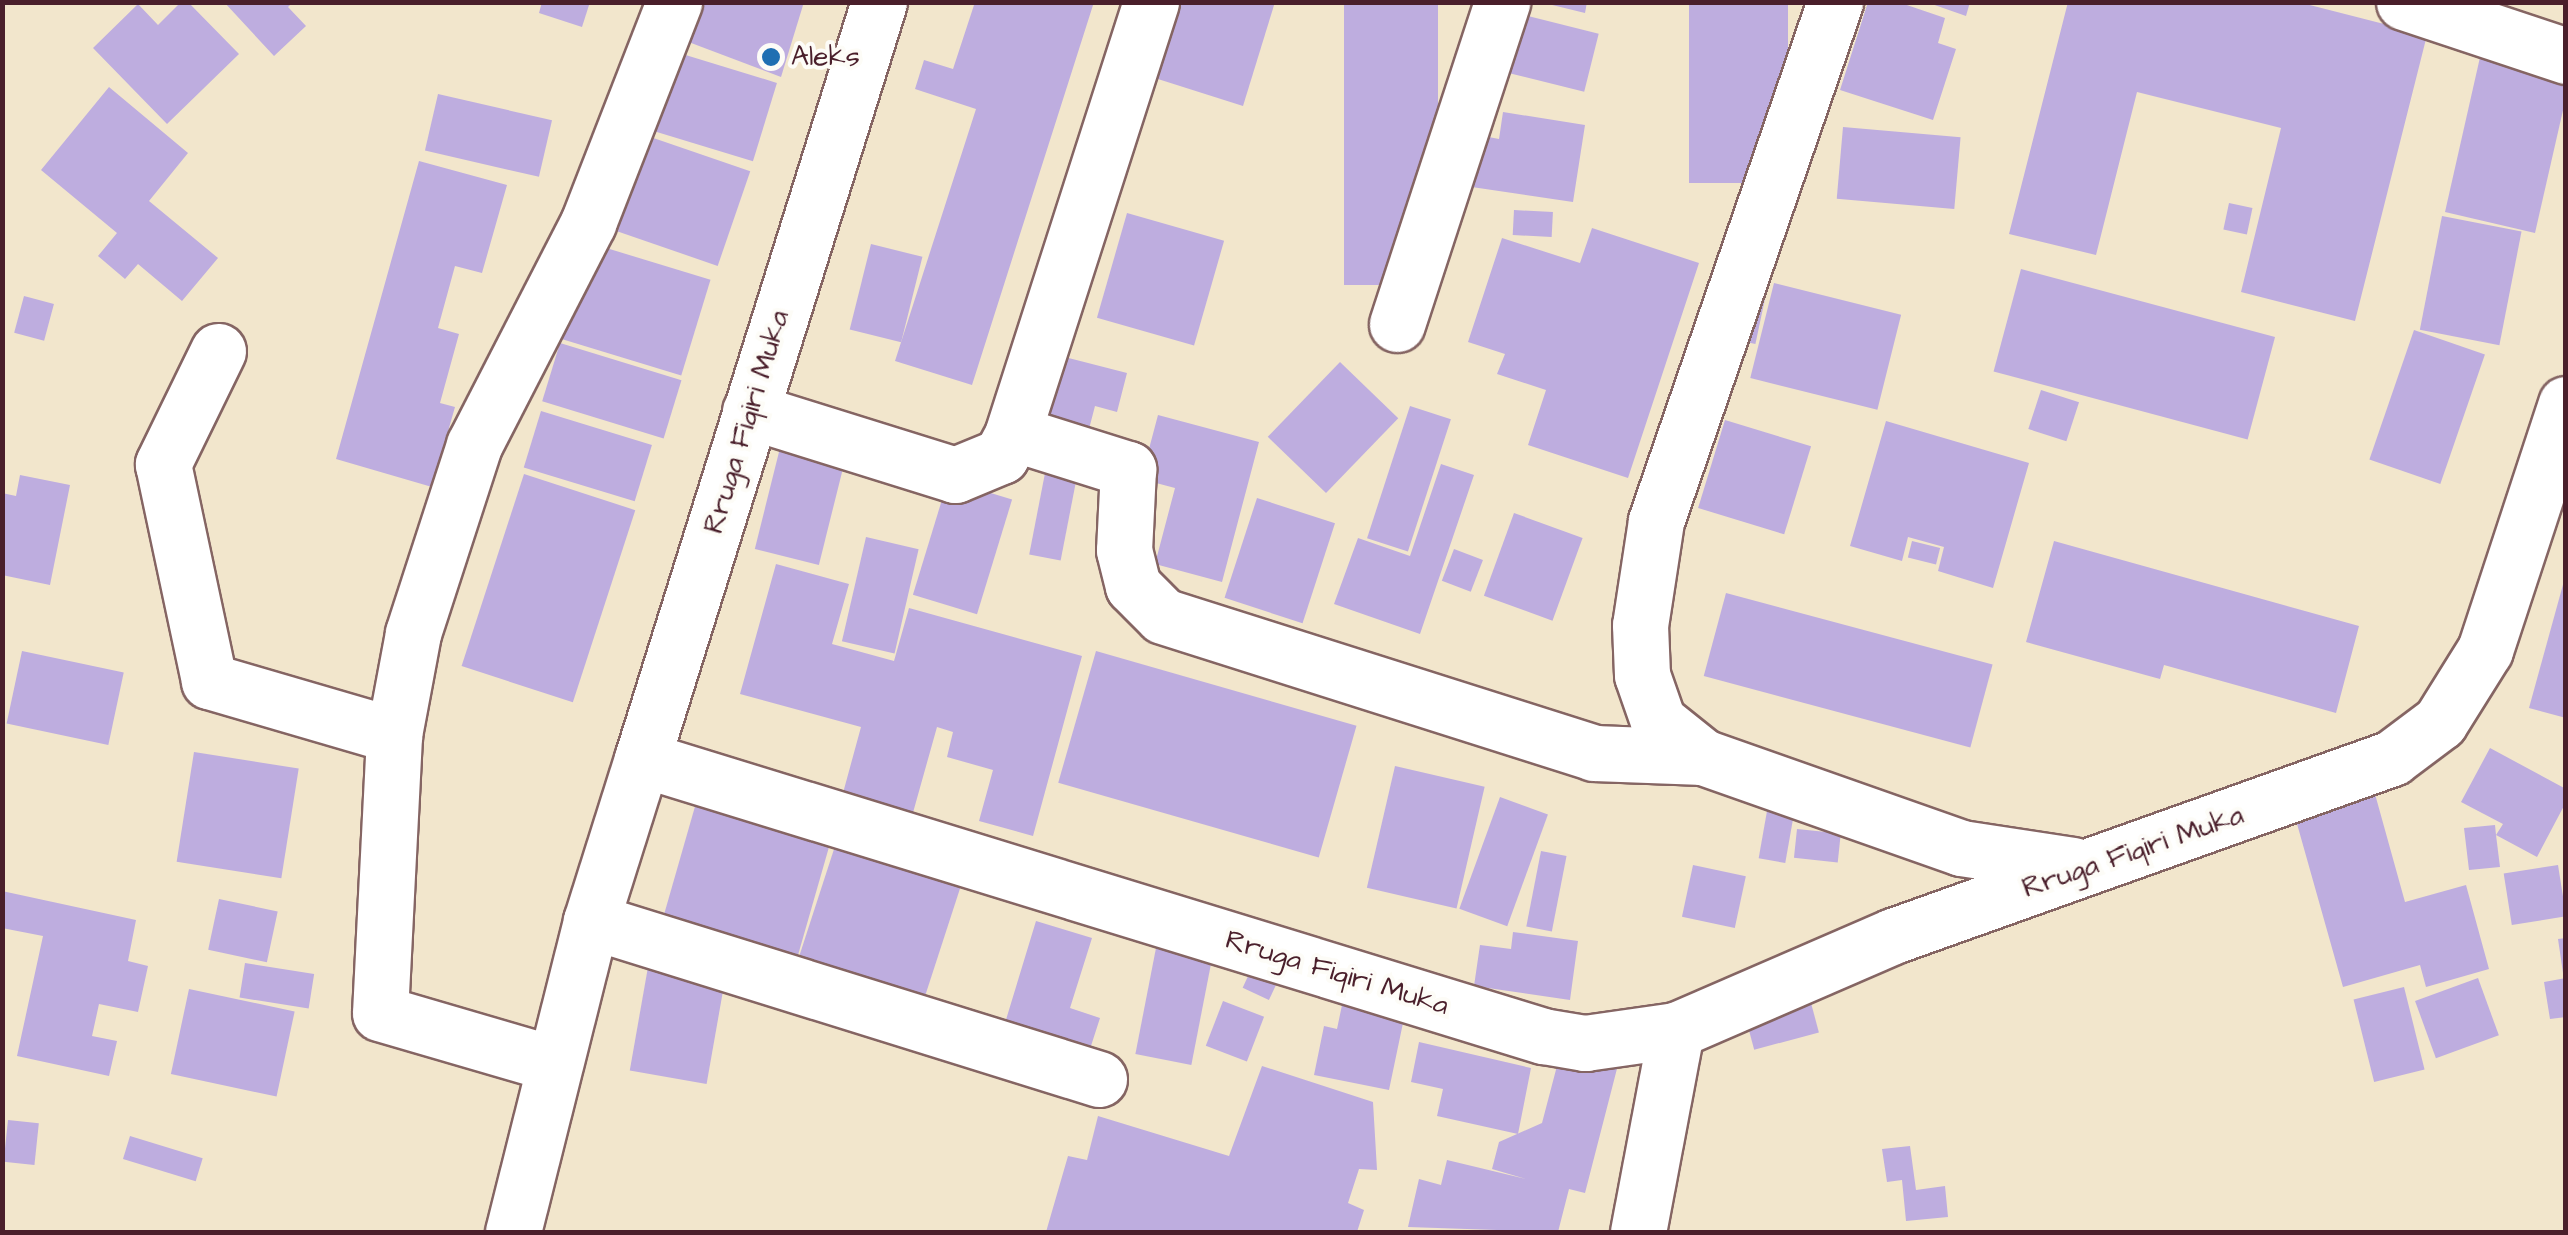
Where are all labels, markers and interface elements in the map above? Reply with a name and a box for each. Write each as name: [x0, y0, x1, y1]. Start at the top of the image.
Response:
place label: Aleks: [791, 40, 860, 74]
marker: Aleks: [760, 46, 782, 68]
street label: Rruga Fiqiri Muka: [697, 306, 797, 538]
street label: Rruga Fiqiri Muka: [2018, 798, 2248, 906]
street label: Rruga Fiqiri Muka: [1221, 923, 1453, 1023]

